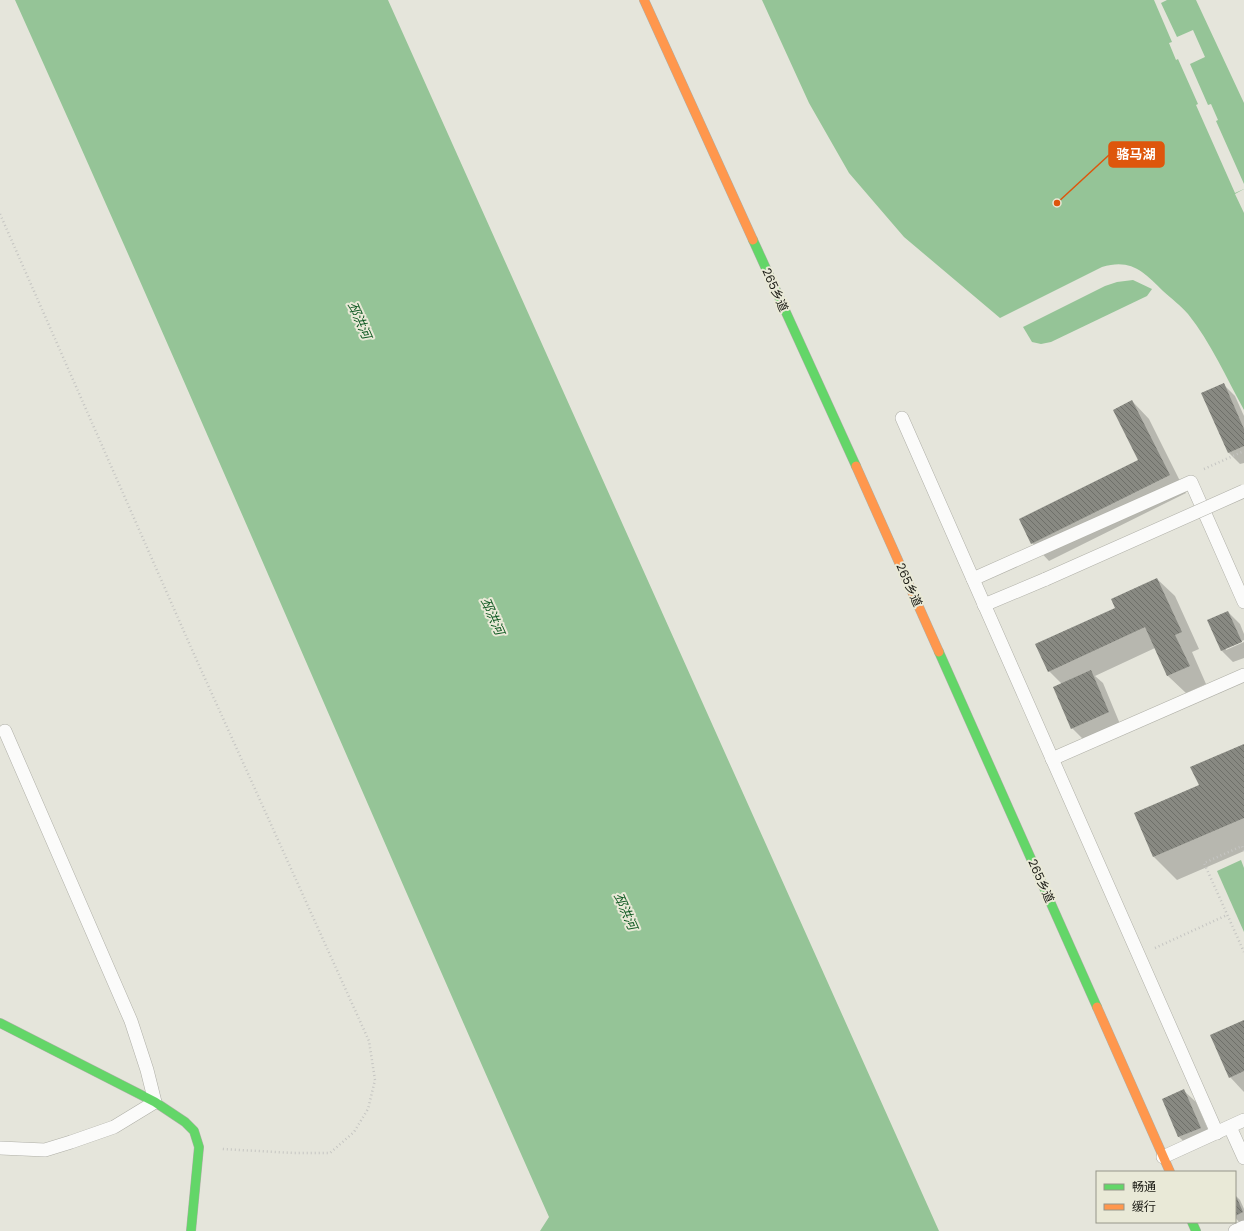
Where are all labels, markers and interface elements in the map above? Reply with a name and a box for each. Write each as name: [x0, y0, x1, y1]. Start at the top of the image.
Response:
callout: 骆马湖: [1109, 142, 1164, 167]
text: 骆马湖: [1116, 145, 1156, 164]
street label: 265乡道: [758, 265, 793, 314]
water label: 邳洪河: [343, 299, 377, 345]
street label: 265乡道: [892, 560, 927, 609]
water label: 邳洪河: [476, 595, 510, 641]
street label: 265乡道: [1024, 856, 1059, 905]
water label: 邳洪河: [609, 890, 643, 936]
legend: [1096, 1171, 1236, 1223]
text: 畅通: [1132, 1178, 1156, 1195]
text: 缓行: [1132, 1198, 1156, 1215]

